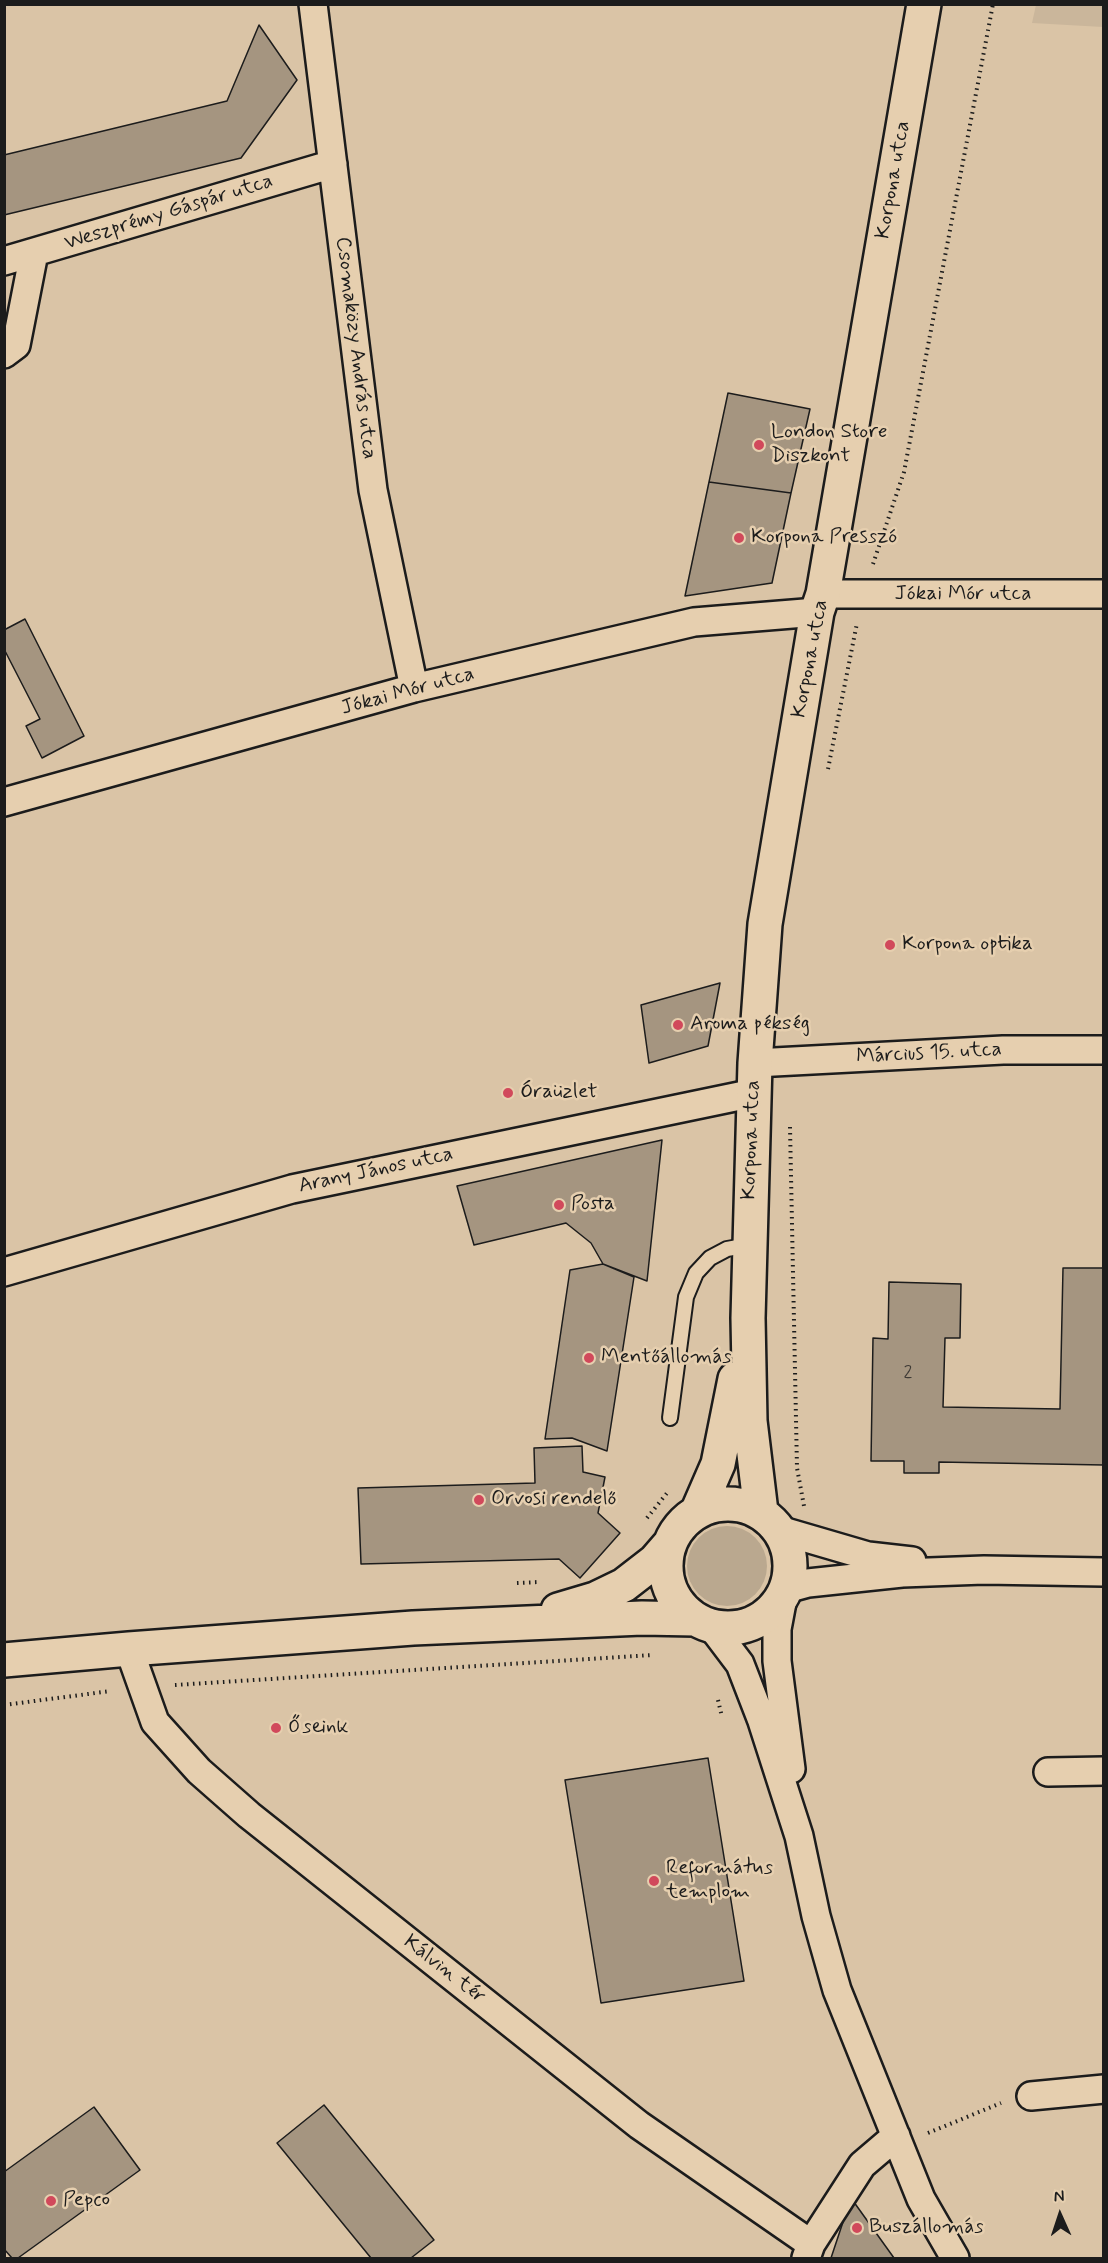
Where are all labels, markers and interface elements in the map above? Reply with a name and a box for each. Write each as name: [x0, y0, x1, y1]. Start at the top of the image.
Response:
street label: Korpona utca: [871, 119, 917, 241]
street label: Weszprémy Gáspár utca: [62, 169, 276, 257]
street label: Csomaközy András utca: [329, 235, 381, 461]
place label: London Store Diszkont: [771, 420, 888, 470]
marker: London Store Diszkont: [752, 438, 766, 452]
place label: Korpona Presszó: [751, 525, 897, 551]
marker: Korpona Presszó: [732, 531, 746, 545]
street label: Jókai Mór utca: [895, 582, 1031, 608]
street label: Korpona utca: [787, 598, 835, 720]
street label: Jókai Mór utca: [339, 662, 477, 722]
place label: Korpona optika: [902, 932, 1033, 958]
marker: Korpona optika: [883, 938, 897, 952]
place label: Aroma pékség: [690, 1012, 810, 1038]
marker: Aroma pékség: [671, 1018, 685, 1032]
street label: Március 15. utca: [856, 1038, 1002, 1070]
place label: Óraüzlet: [520, 1080, 597, 1106]
street label: Korpona utca: [737, 1080, 767, 1200]
marker: Óraüzlet: [501, 1086, 515, 1100]
street label: Arany János utca: [296, 1142, 456, 1200]
place label: Posta: [571, 1192, 615, 1218]
marker: Posta: [552, 1198, 566, 1212]
place label: Mentőállomás: [601, 1345, 731, 1371]
marker: Mentőállomás: [582, 1351, 596, 1365]
house number: 2: [904, 1362, 912, 1384]
place label: Orvosi rendelő: [491, 1487, 617, 1513]
marker: Orvosi rendelő: [472, 1493, 486, 1507]
place label: Őseink: [288, 1715, 348, 1741]
marker: Őseink: [269, 1721, 283, 1735]
place label: Református templom: [666, 1856, 773, 1906]
marker: Református templom: [647, 1874, 661, 1888]
street label: Kálvin tér: [398, 1930, 490, 2010]
north arrow: [1030, 2185, 1090, 2245]
text: N: [1053, 2186, 1065, 2207]
place label: Pepco: [63, 2188, 110, 2214]
marker: Pepco: [44, 2194, 58, 2208]
place label: Buszállomás: [869, 2215, 983, 2241]
marker: Buszállomás: [850, 2221, 864, 2235]

